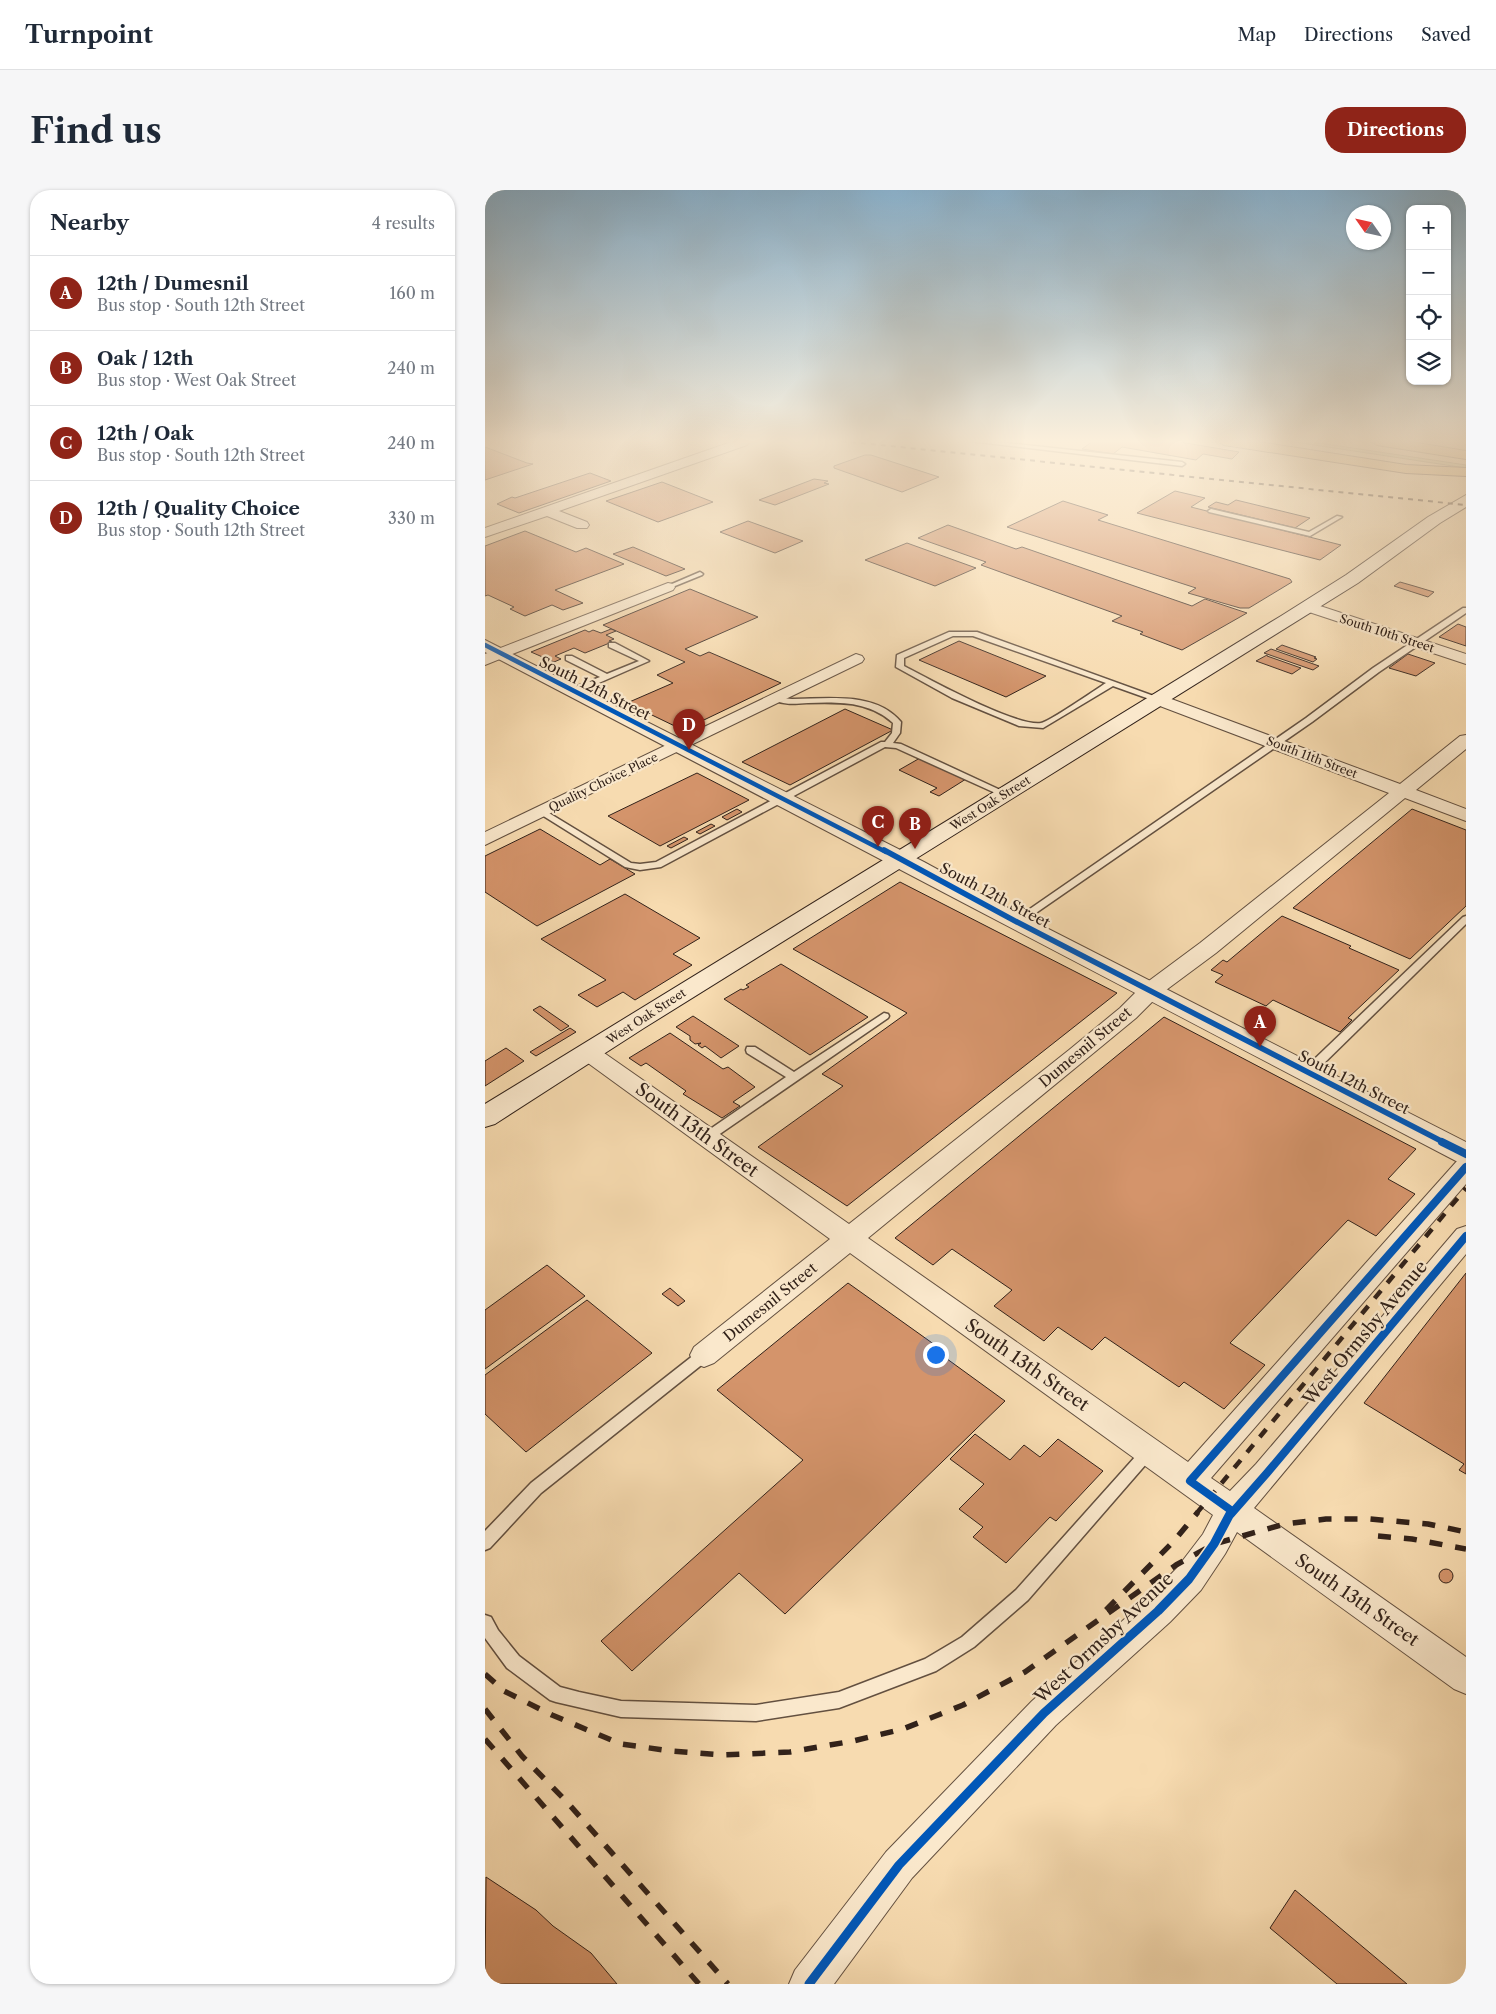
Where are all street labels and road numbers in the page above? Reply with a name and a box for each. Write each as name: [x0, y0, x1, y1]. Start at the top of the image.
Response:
street label: South 10th Street: [1338, 611, 1437, 656]
street label: South 12th Street: [536, 652, 654, 725]
street label: South 11th Street: [1265, 733, 1360, 781]
street label: Quality Choice Place: [546, 749, 660, 815]
street label: West Oak Street: [946, 772, 1033, 834]
street label: South 12th Street: [937, 858, 1054, 932]
street label: West Oak Street: [603, 984, 689, 1048]
street label: Dumesnil Street: [1035, 1002, 1136, 1091]
street label: South 12th Street: [1295, 1046, 1413, 1119]
street label: South 13th Street: [631, 1078, 763, 1182]
street label: West Ormsby Avenue: [1297, 1256, 1432, 1411]
street label: Dumesnil Street: [719, 1258, 821, 1346]
street label: South 13th Street: [961, 1314, 1094, 1416]
street label: South 13th Street: [1291, 1549, 1424, 1651]
street label: West Ormsby Avenue: [1029, 1568, 1178, 1709]

